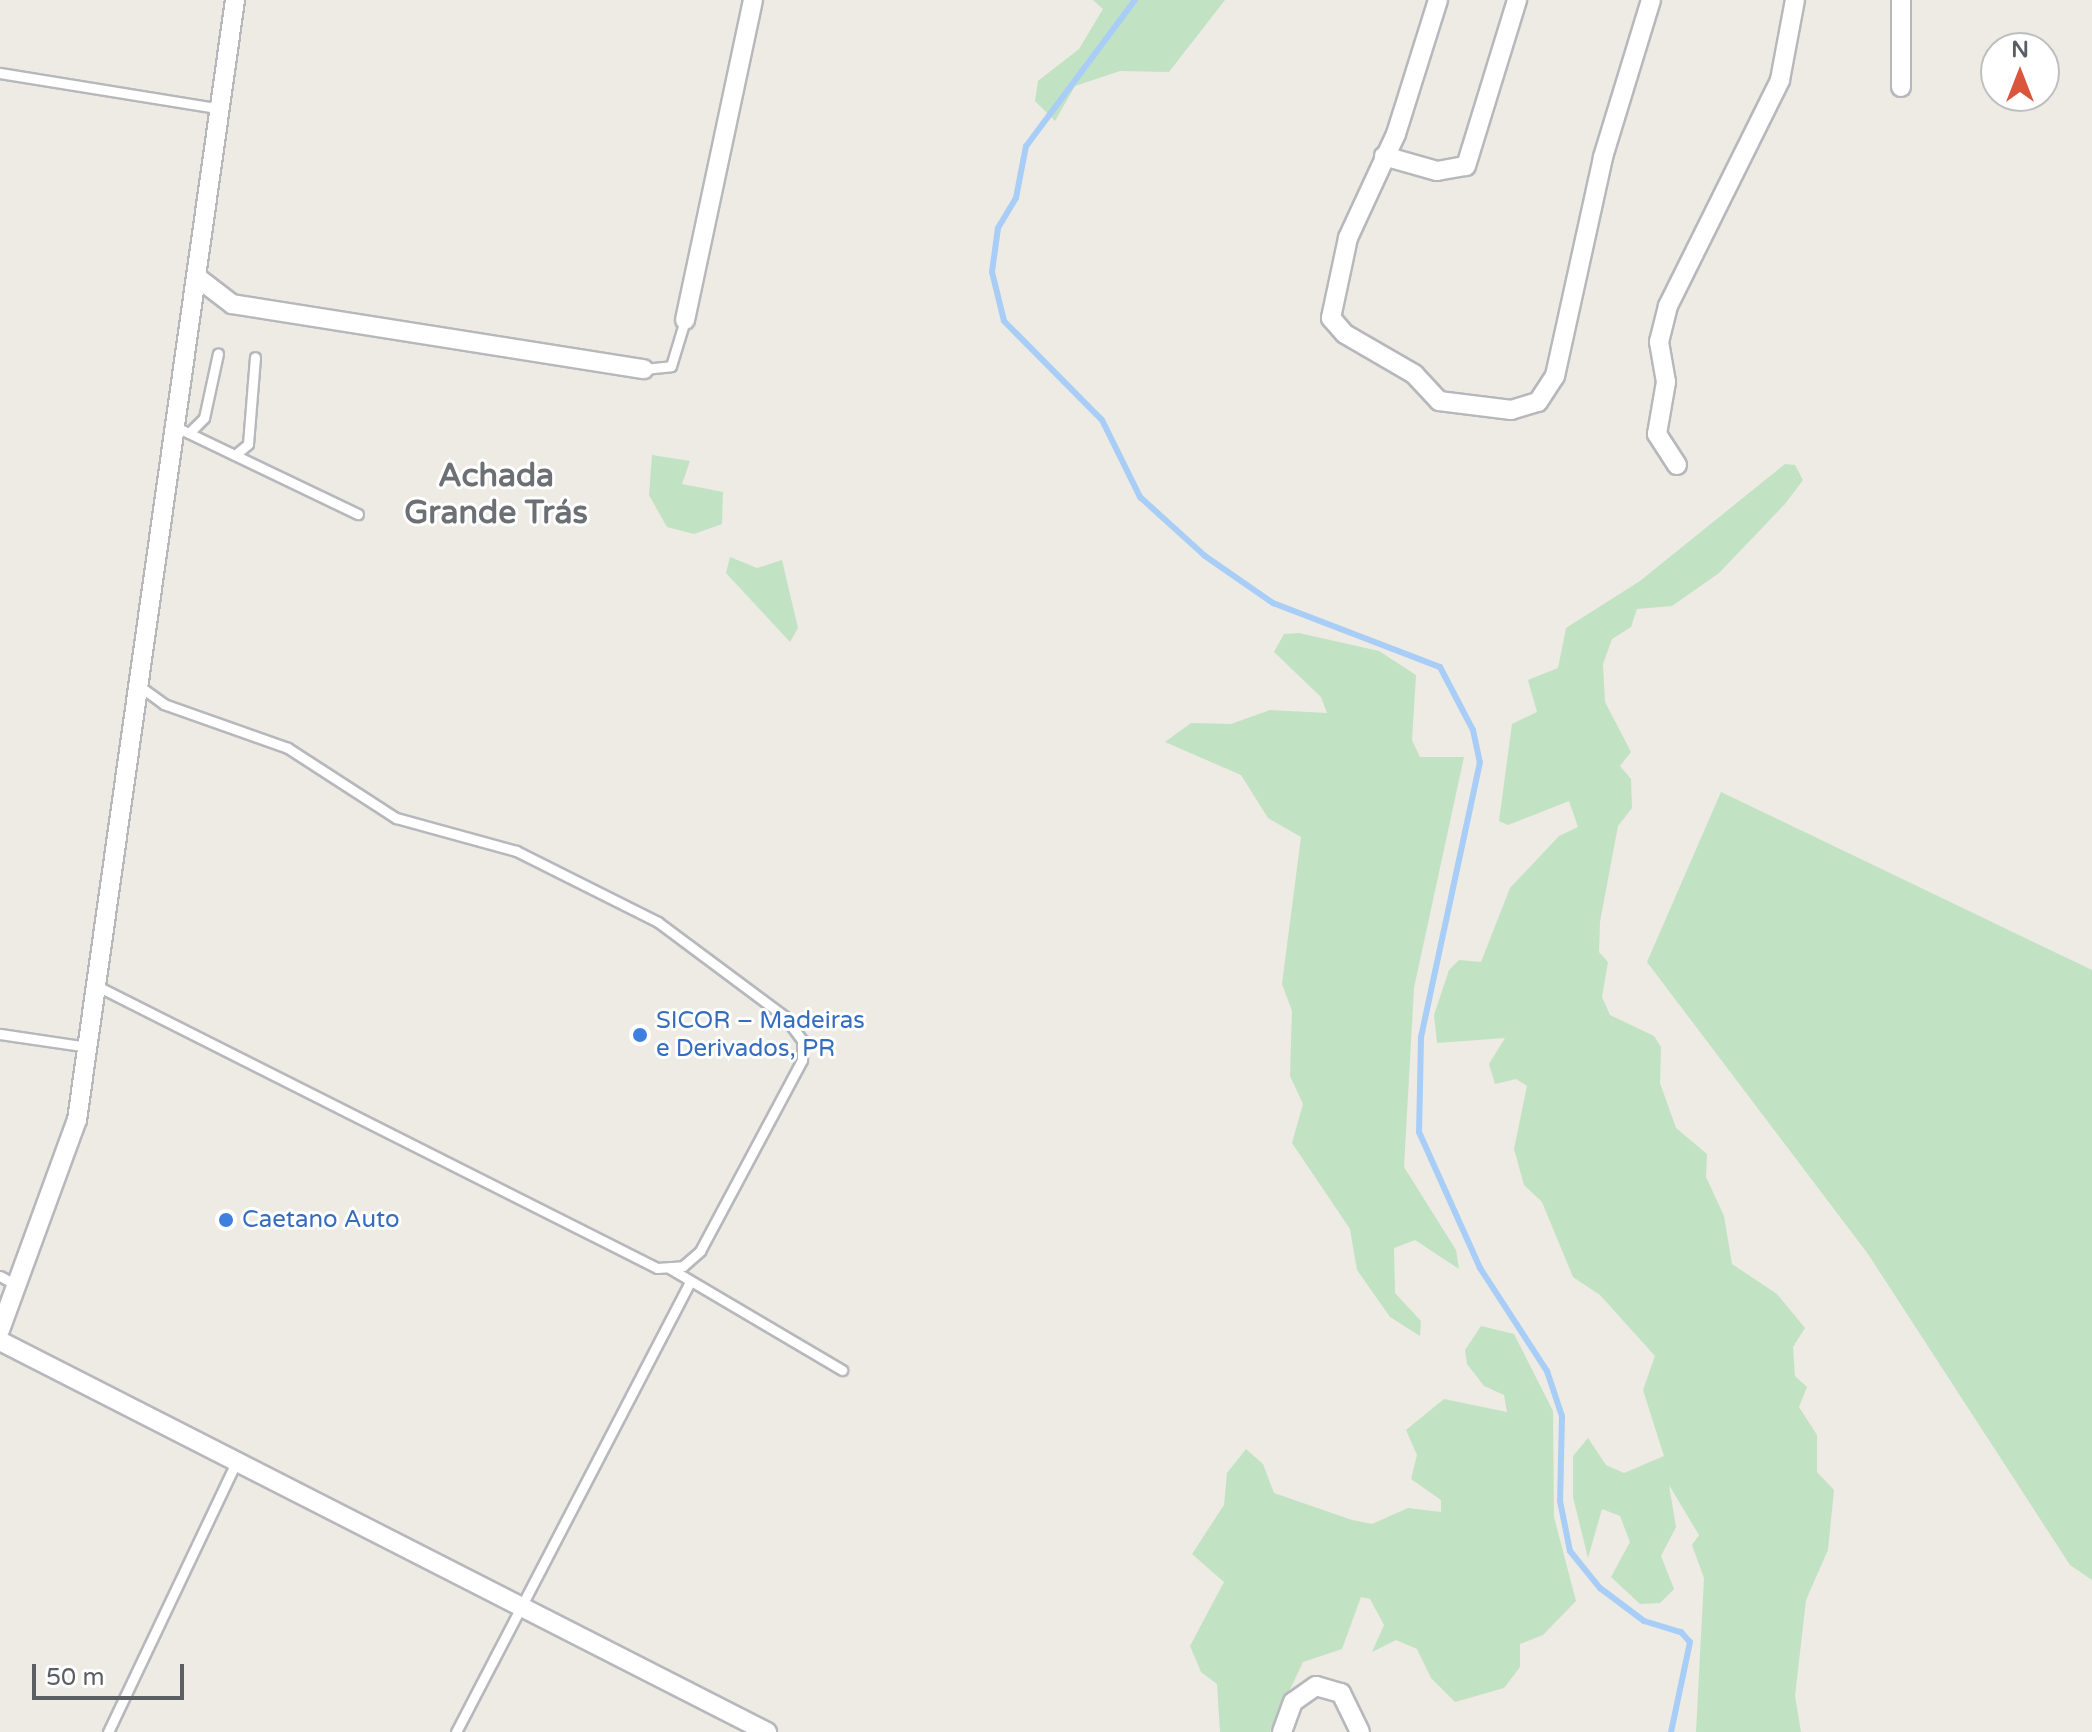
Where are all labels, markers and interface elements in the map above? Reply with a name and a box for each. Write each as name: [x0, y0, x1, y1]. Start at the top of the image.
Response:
north arrow: [1980, 32, 2060, 112]
text: N: [2011, 37, 2029, 63]
district label: Achada Grande Trás: [404, 458, 588, 533]
place label: SICOR – Madeiras e Derivados, PR: [656, 1007, 865, 1063]
marker: SICOR – Madeiras e Derivados, PR: [631, 1026, 649, 1044]
place label: Caetano Auto: [242, 1206, 400, 1234]
marker: Caetano Auto: [217, 1211, 235, 1229]
scale bar: [36, 1648, 188, 1698]
text: 50 m: [46, 1663, 104, 1692]

